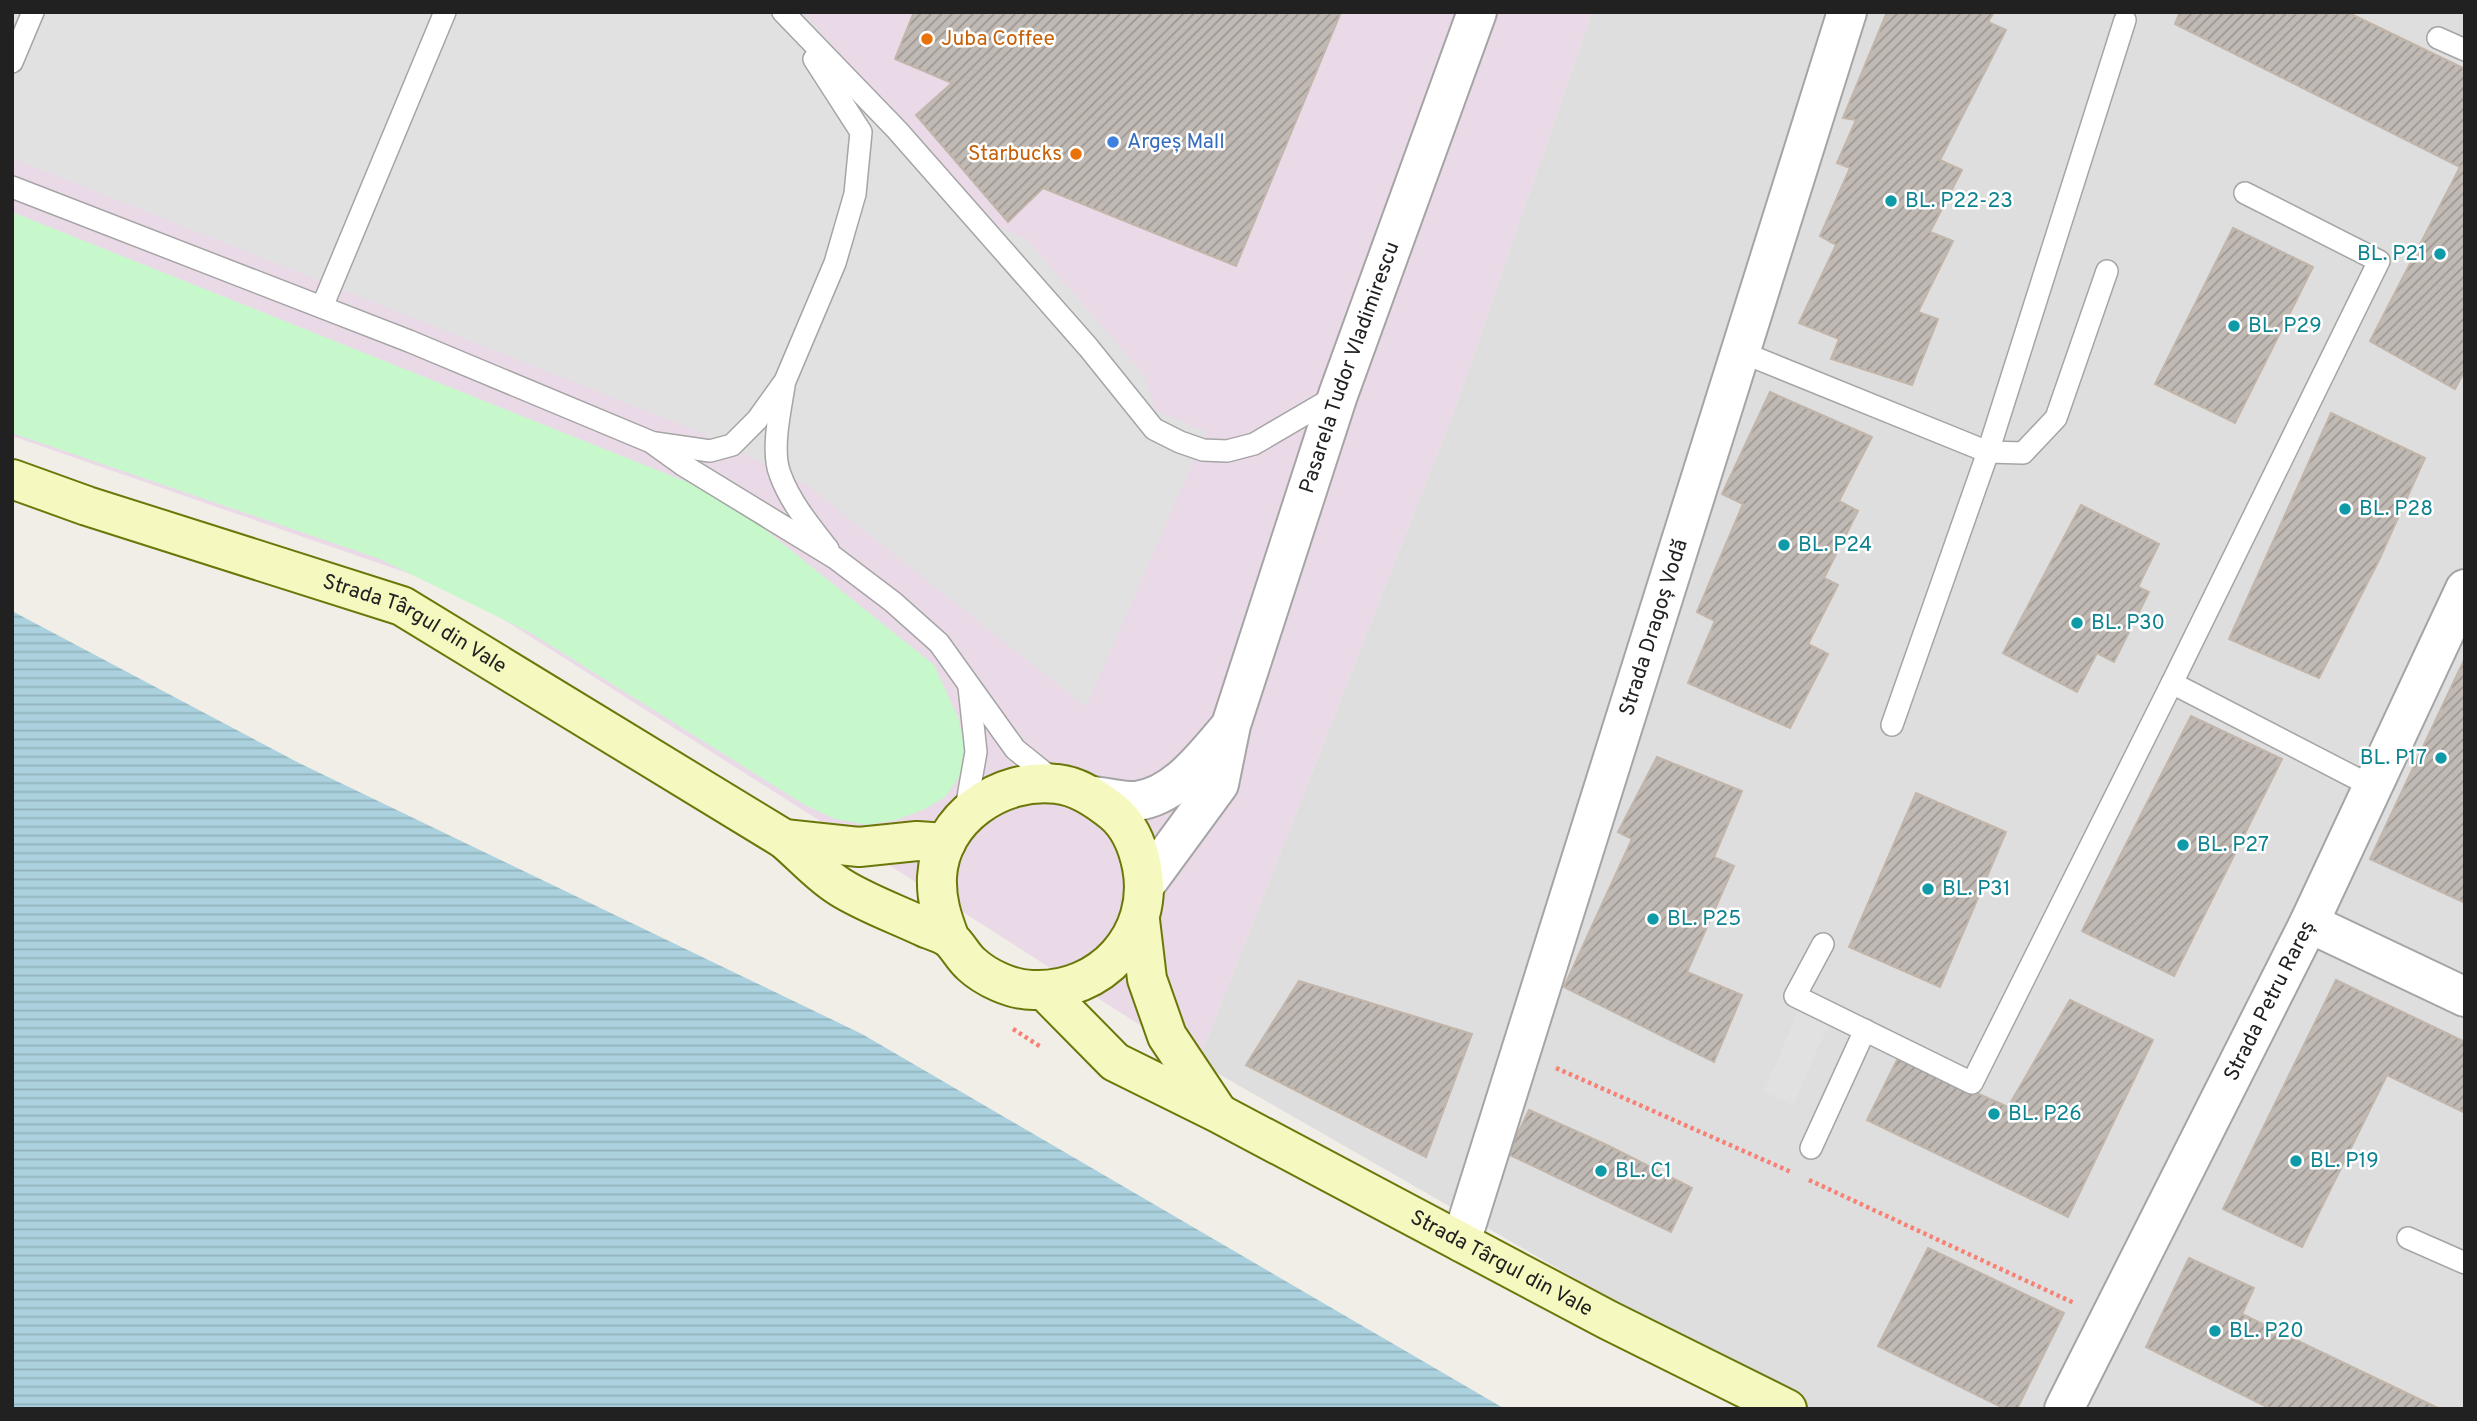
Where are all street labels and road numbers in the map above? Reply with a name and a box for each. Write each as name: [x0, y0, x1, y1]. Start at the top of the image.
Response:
street label: Pasarela Tudor Vladimirescu: [1293, 238, 1406, 497]
street label: Strada Dragoș Vodă: [1613, 536, 1694, 719]
street label: Strada Târgul din Vale: [319, 568, 512, 680]
street label: Strada Petru Rareș: [2218, 916, 2321, 1086]
street label: Strada Târgul din Vale: [1406, 1204, 1597, 1323]

